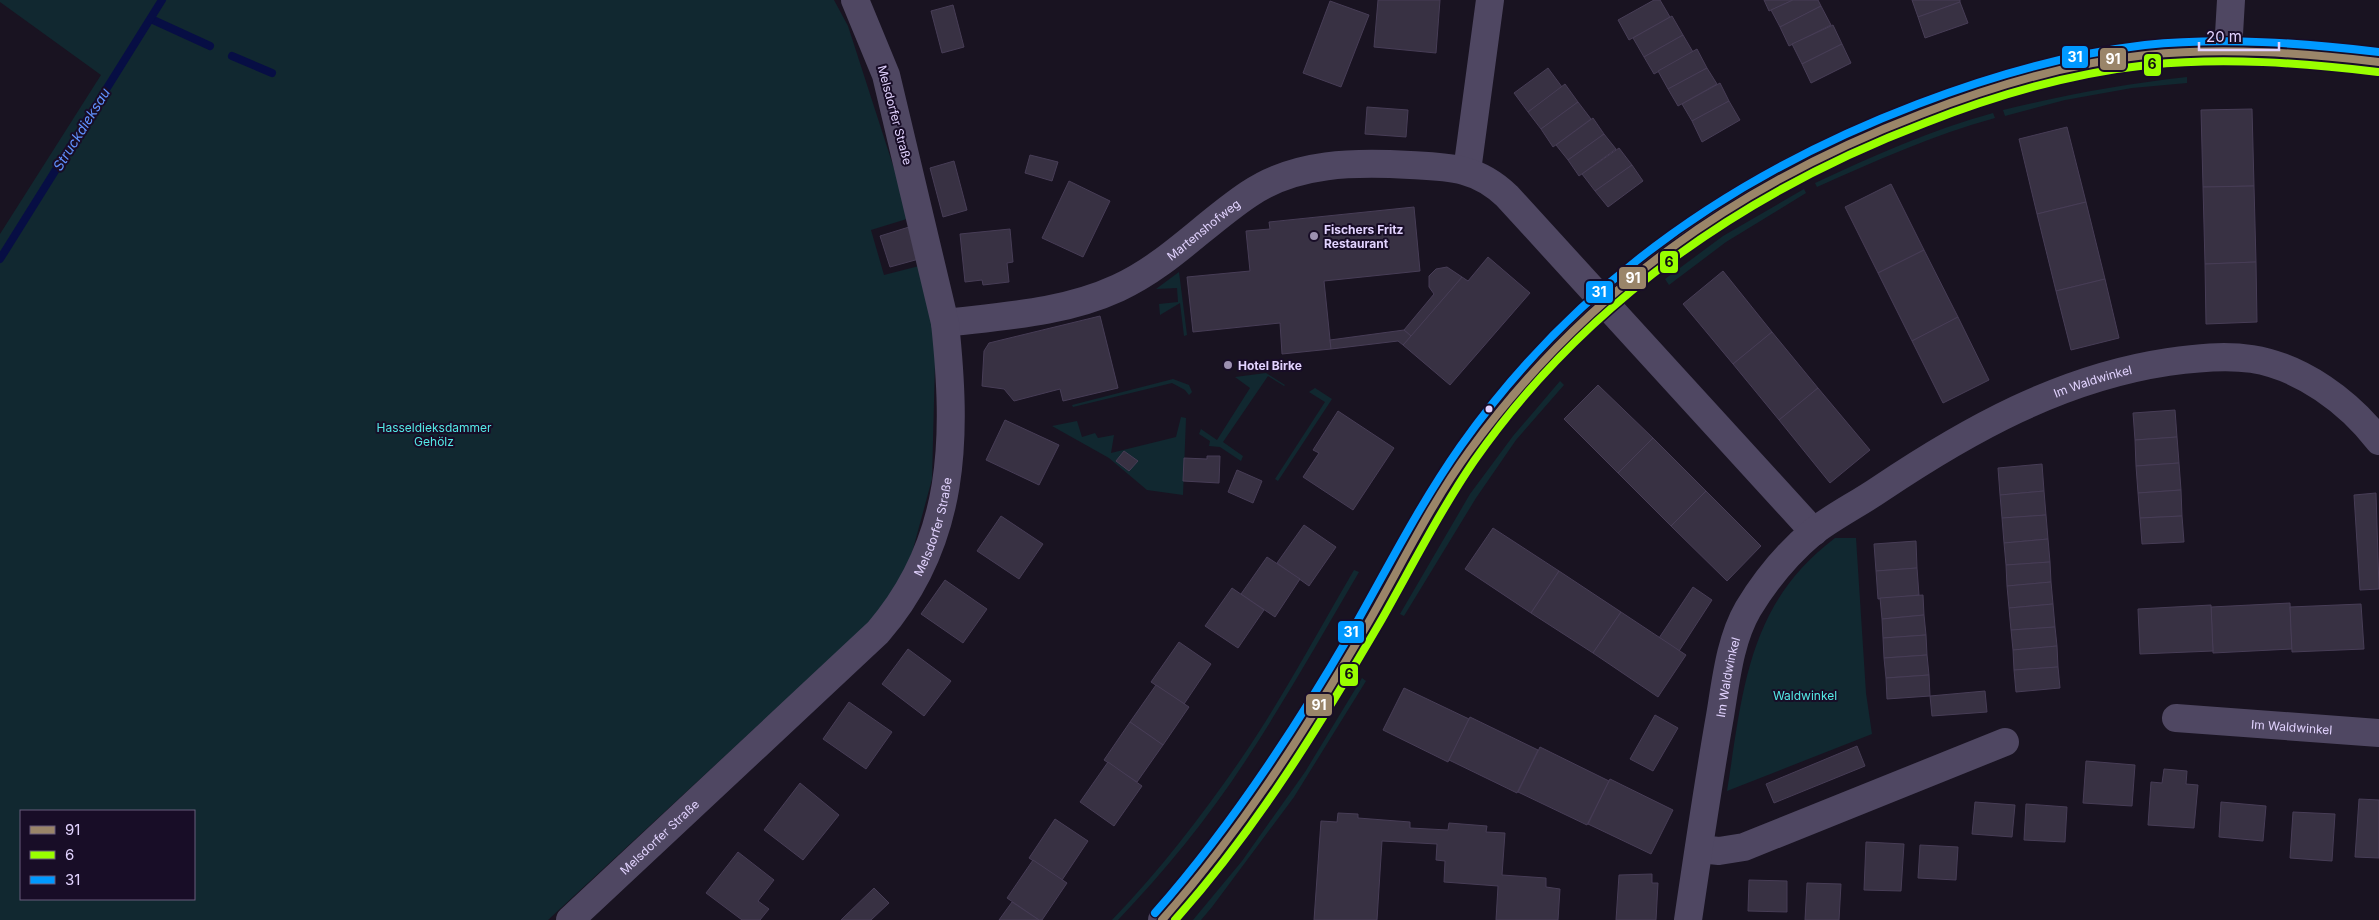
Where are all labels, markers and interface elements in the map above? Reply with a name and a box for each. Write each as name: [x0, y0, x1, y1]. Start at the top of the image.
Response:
scale bar: [2199, 20, 2279, 52]
text: 20 m: [2206, 27, 2242, 46]
line badge: 31: [2061, 45, 2089, 69]
line badge: 91: [2099, 47, 2127, 71]
text: 31: [2067, 48, 2083, 65]
text: 91: [2105, 50, 2121, 67]
line badge: 6: [2143, 53, 2162, 77]
text: 6: [2147, 55, 2157, 72]
street label: Melsdorfer Straße: [874, 64, 916, 166]
water label: Struckdieksau: [49, 84, 113, 174]
street label: Martenshofweg: [1164, 195, 1243, 263]
place label: Fischers Fritz Restaurant: [1324, 222, 1404, 251]
marker: Fischers Fritz Restaurant: [1308, 230, 1320, 242]
line badge: 6: [1659, 250, 1679, 274]
text: 6: [1664, 253, 1674, 270]
line badge: 91: [1618, 266, 1647, 290]
text: 91: [1625, 269, 1641, 286]
line badge: 31: [1585, 280, 1614, 304]
text: 31: [1591, 283, 1607, 300]
place label: Hotel Birke: [1238, 358, 1302, 373]
marker: Hotel Birke: [1222, 359, 1234, 371]
street label: Im Waldwinkel: [2051, 362, 2133, 400]
unlabelled marker: [1484, 404, 1494, 414]
park label: Hasseldieksdammer Gehölz: [376, 420, 492, 449]
street label: Melsdorfer Straße: [910, 476, 954, 578]
line badge: 31: [1337, 620, 1365, 644]
text: 31: [1343, 623, 1359, 640]
street label: Im Waldwinkel: [1712, 635, 1743, 718]
line badge: 6: [1339, 663, 1359, 687]
text: 6: [1344, 665, 1354, 682]
park label: Waldwinkel: [1773, 688, 1837, 703]
line badge: 91: [1305, 693, 1333, 717]
text: 91: [1311, 696, 1327, 713]
street label: Im Waldwinkel: [2251, 716, 2333, 737]
street label: Melsdorfer Straße: [616, 796, 702, 877]
legend: [20, 810, 195, 900]
text: 91: [65, 820, 80, 839]
text: 6: [65, 845, 74, 864]
text: 31: [65, 870, 80, 889]

